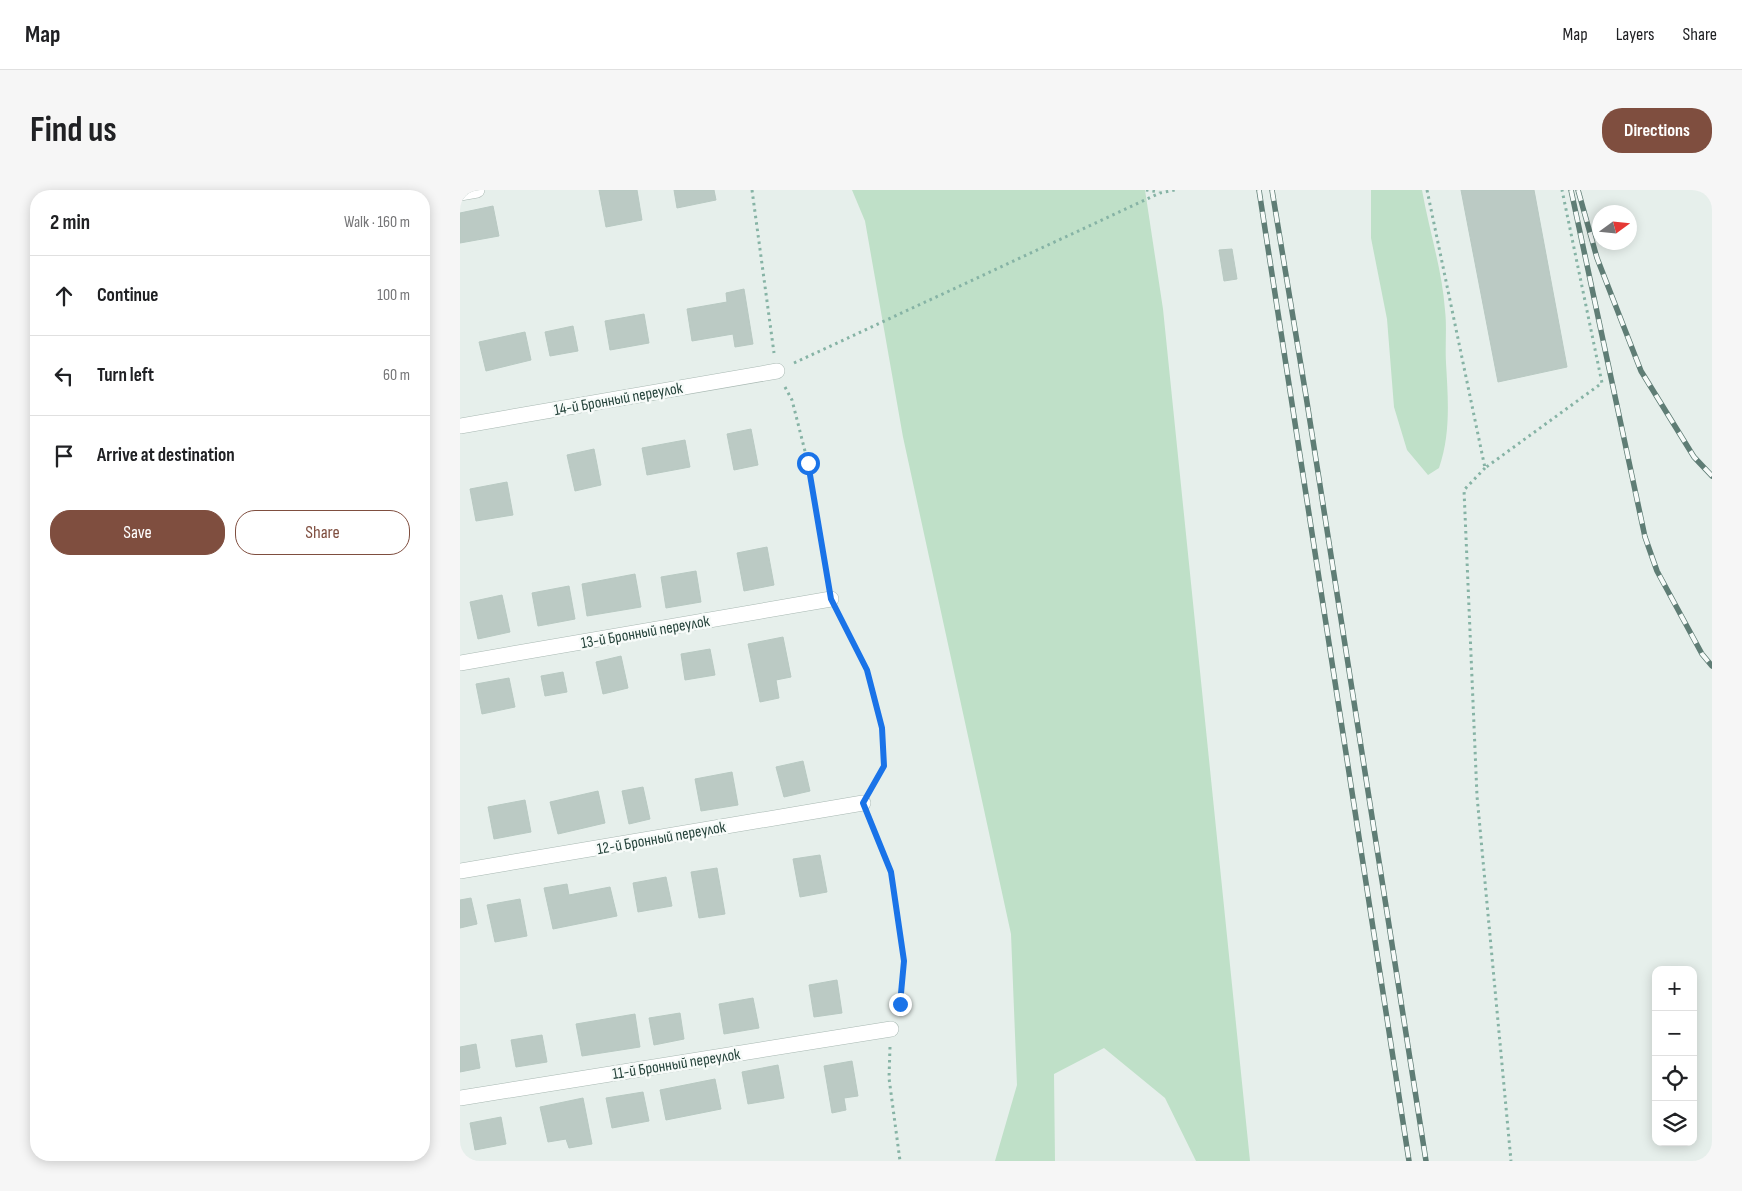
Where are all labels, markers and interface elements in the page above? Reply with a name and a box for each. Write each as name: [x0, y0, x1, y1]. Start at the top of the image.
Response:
text: Map: [25, 20, 60, 49]
text: Map: [1563, 24, 1588, 45]
text: Layers: [1616, 24, 1655, 45]
text: Share: [1683, 24, 1717, 45]
button: Directions: [1602, 108, 1712, 153]
text: Find us: [30, 109, 117, 152]
north arrow: [1592, 205, 1637, 250]
text: 2 min: [50, 210, 90, 235]
text: Walk · 160 m: [344, 213, 410, 232]
icon: ahead: [50, 282, 78, 310]
text: Continue: [97, 284, 158, 307]
text: 100 m: [377, 286, 410, 305]
icon: left: [50, 362, 78, 390]
text: Turn left: [97, 364, 154, 387]
text: 60 m: [383, 366, 410, 385]
street label: 14-й Бронный переулок: [553, 379, 685, 420]
icon: arrive: [50, 442, 78, 470]
text: Arrive at destination: [97, 444, 235, 467]
route start: [797, 452, 820, 475]
button: Save: [50, 510, 225, 555]
button: Share: [235, 510, 410, 555]
street label: 13-й Бронный переулок: [580, 612, 712, 653]
street label: 12-й Бронный переулок: [595, 818, 728, 859]
map controls: [1652, 966, 1697, 1146]
button: +: [1652, 966, 1697, 1011]
route end: [889, 993, 912, 1016]
button: −: [1652, 1011, 1697, 1056]
street label: 11-й Бронный переулок: [611, 1045, 742, 1084]
button: locate: [1652, 1056, 1697, 1101]
button: layers: [1652, 1101, 1697, 1146]

